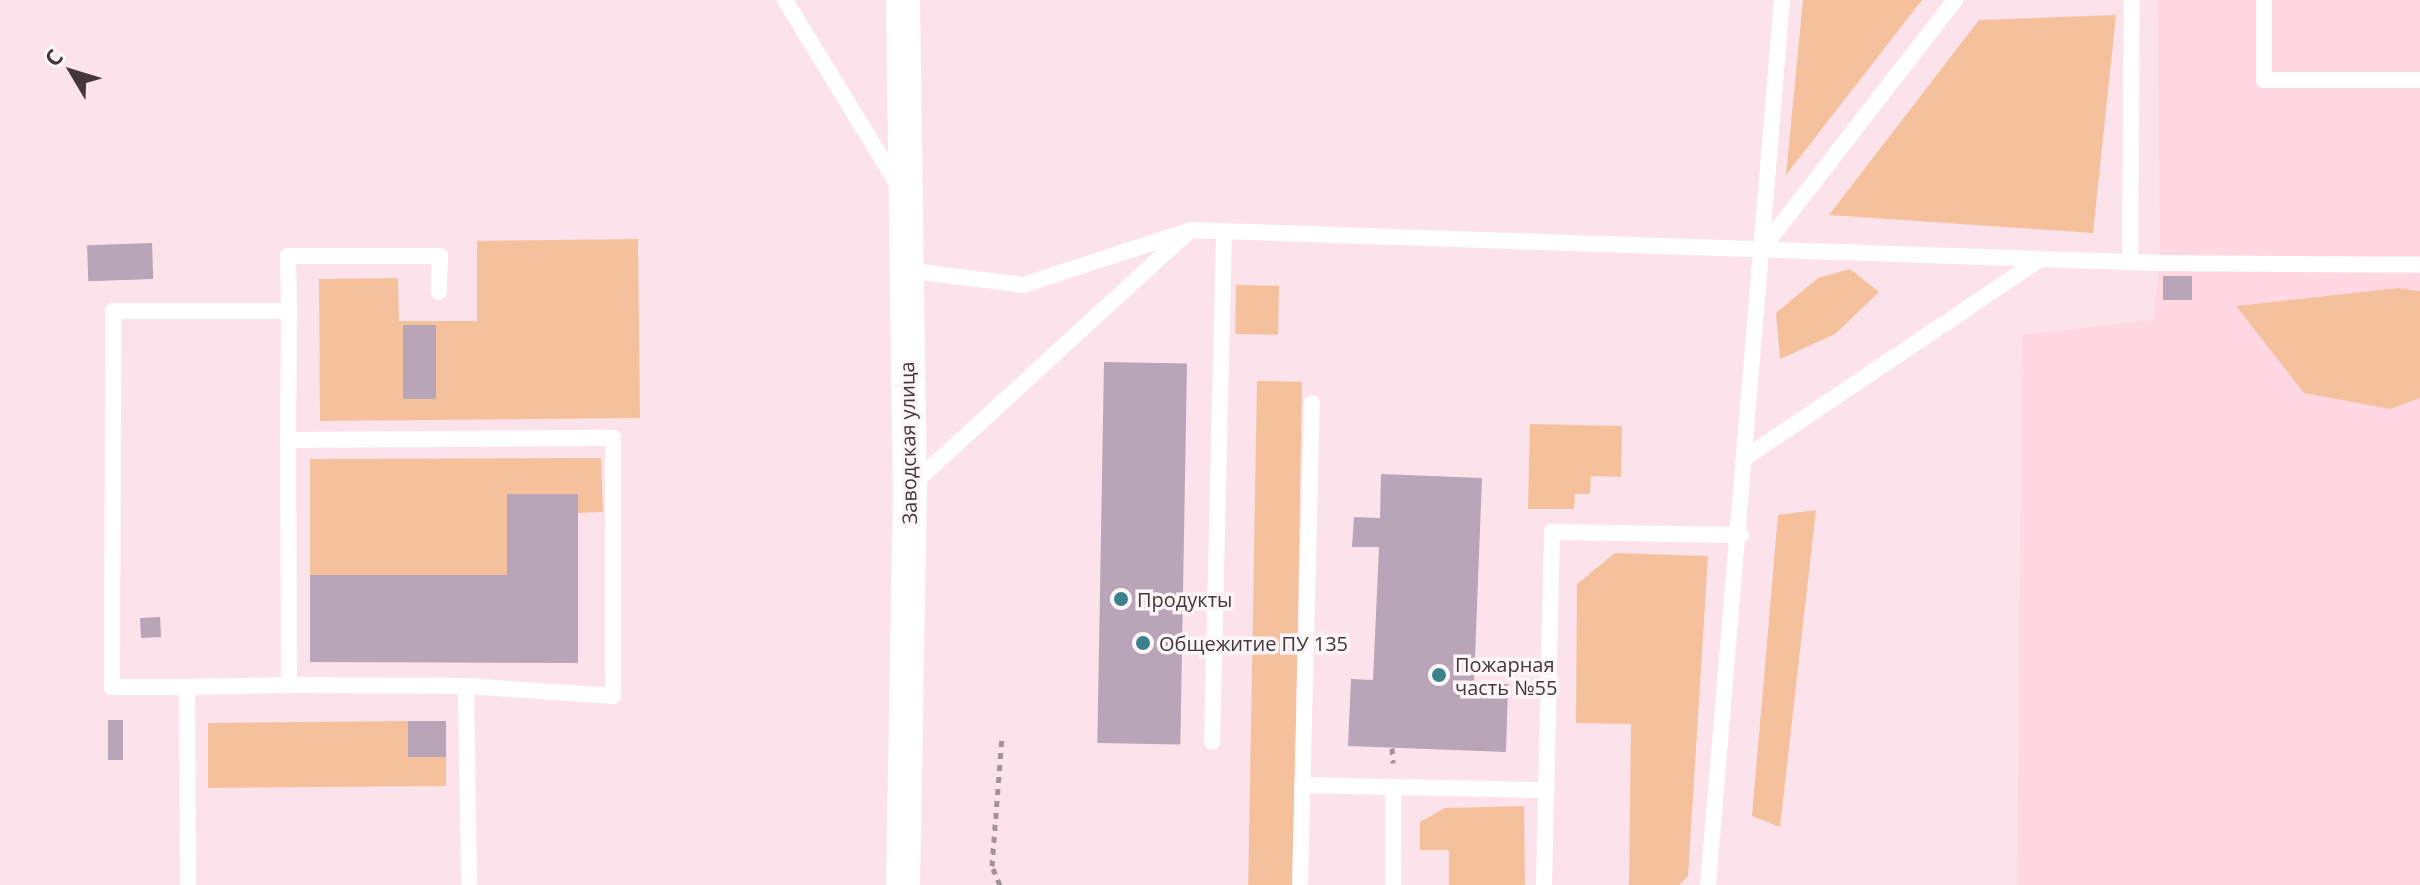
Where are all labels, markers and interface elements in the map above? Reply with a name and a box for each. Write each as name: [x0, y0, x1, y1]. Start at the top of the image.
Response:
north arrow: [32, 32, 112, 112]
text: С: [37, 42, 69, 72]
street label: Заводская улица: [895, 361, 921, 525]
place label: Продукты: [1137, 587, 1232, 611]
marker: Продукты: [1112, 590, 1130, 608]
place label: Общежитие ПУ 135: [1159, 631, 1348, 655]
marker: Общежитие ПУ 135: [1134, 634, 1152, 652]
place label: Пожарная часть №55: [1455, 652, 1557, 699]
marker: Пожарная часть №55: [1430, 666, 1448, 684]

